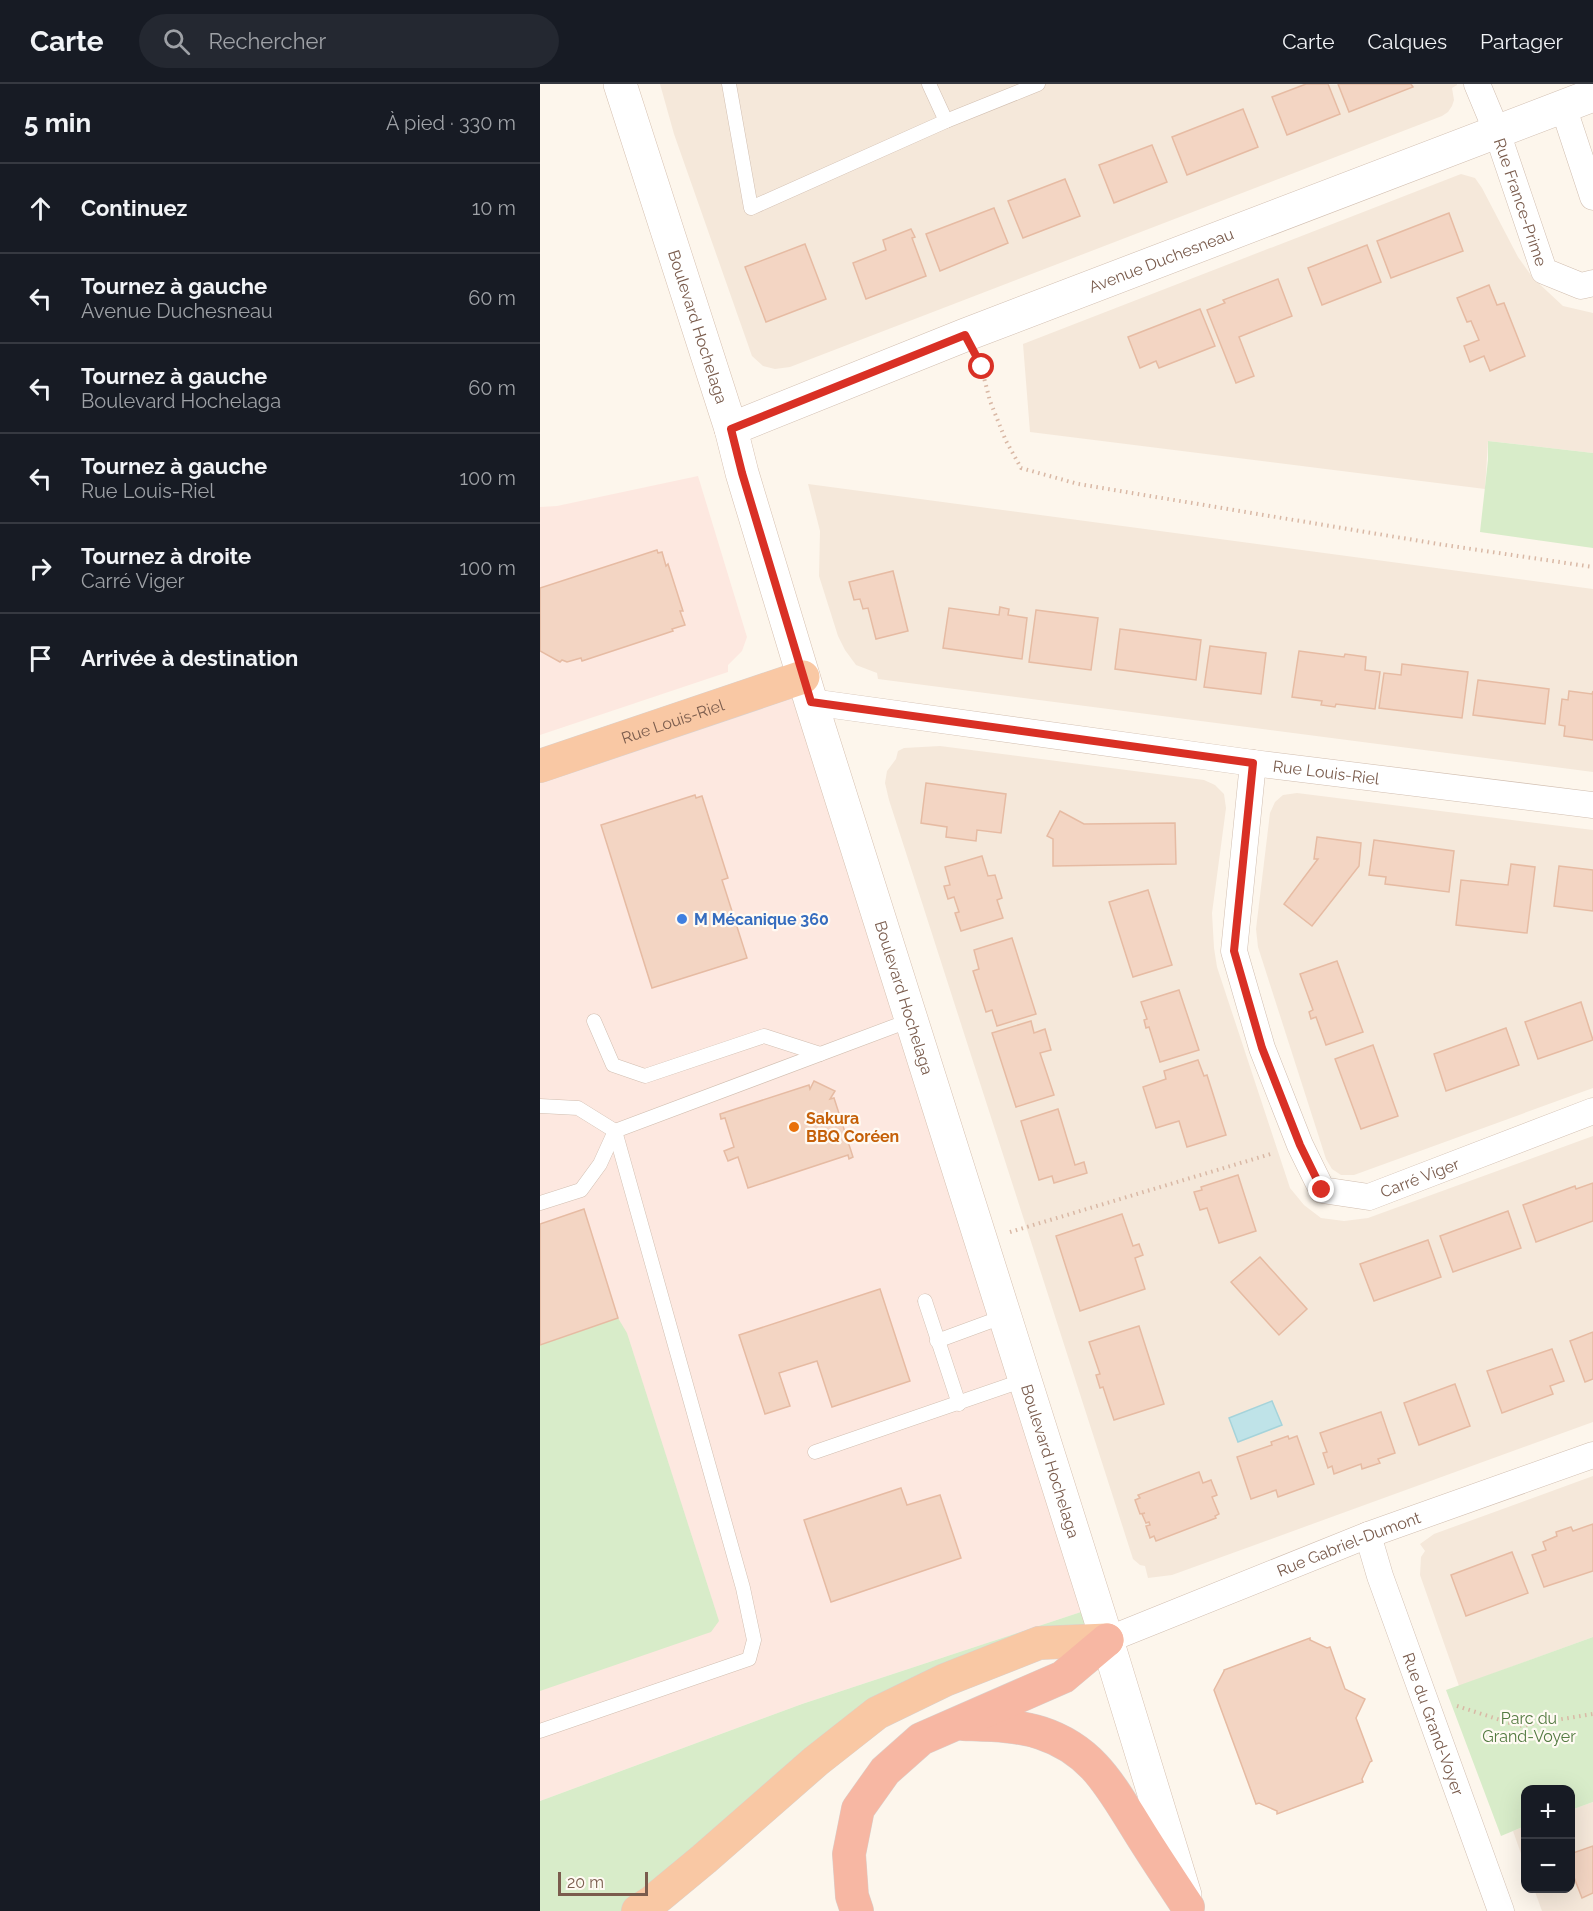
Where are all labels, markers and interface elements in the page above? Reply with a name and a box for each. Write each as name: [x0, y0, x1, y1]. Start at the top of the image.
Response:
search box: [139, 14, 559, 68]
text: Carte: [30, 25, 103, 58]
icon: search: [160, 25, 193, 58]
text: Rechercher: [208, 28, 326, 54]
text: Carte: [1282, 29, 1335, 54]
text: Calques: [1368, 29, 1447, 54]
text: Partager: [1480, 29, 1563, 54]
text: 5 min: [24, 108, 91, 138]
text: À pied · 330 m: [386, 111, 516, 135]
street label: Rue France-Prime: [1490, 136, 1551, 269]
icon: ahead: [24, 192, 57, 225]
text: Continuez: [81, 195, 187, 221]
text: 10 m: [472, 196, 516, 220]
street label: Avenue Duchesneau: [1086, 224, 1236, 296]
street label: Boulevard Hochelaga: [665, 248, 732, 406]
text: Tournez à gauche: [81, 273, 267, 299]
icon: left: [24, 282, 57, 315]
text: 60 m: [468, 286, 516, 310]
text: Avenue Duchesneau: [81, 299, 273, 323]
route start: [968, 353, 994, 379]
text: Tournez à gauche: [81, 363, 267, 389]
icon: left: [24, 372, 57, 405]
text: 60 m: [468, 376, 516, 400]
text: Boulevard Hochelaga: [81, 389, 281, 413]
text: Tournez à gauche: [81, 453, 267, 479]
icon: left: [24, 462, 57, 495]
text: 100 m: [459, 466, 516, 490]
text: Rue Louis-Riel: [81, 479, 215, 503]
text: Tournez à droite: [81, 543, 251, 569]
icon: right: [24, 552, 57, 585]
text: 100 m: [459, 556, 516, 580]
text: Carré Viger: [81, 569, 185, 593]
icon: arrive: [24, 642, 57, 675]
text: Arrivée à destination: [81, 645, 298, 671]
street label: Rue Louis-Riel: [619, 695, 727, 747]
street label: Rue Louis-Riel: [1272, 756, 1381, 788]
place label: M Mécanique 360: [694, 910, 829, 929]
marker: M Mécanique 360: [675, 912, 689, 926]
street label: Boulevard Hochelaga: [871, 918, 937, 1077]
place label: Sakura BBQ Coréen: [806, 1109, 899, 1146]
marker: Sakura BBQ Coréen: [787, 1120, 801, 1134]
street label: Carré Viger: [1378, 1154, 1462, 1201]
route end: [1308, 1176, 1334, 1202]
street label: Boulevard Hochelaga: [1017, 1382, 1084, 1540]
street label: Rue Gabriel-Dumont: [1274, 1507, 1424, 1580]
street label: Rue du Grand-Voyer: [1399, 1650, 1468, 1798]
park label: Parc du Grand-Voyer: [1482, 1709, 1576, 1746]
map controls: [1521, 1785, 1575, 1893]
button: +: [1521, 1785, 1575, 1839]
button: −: [1521, 1839, 1575, 1893]
scale bar: [558, 1869, 648, 1896]
text: 20 m: [567, 1873, 604, 1892]

